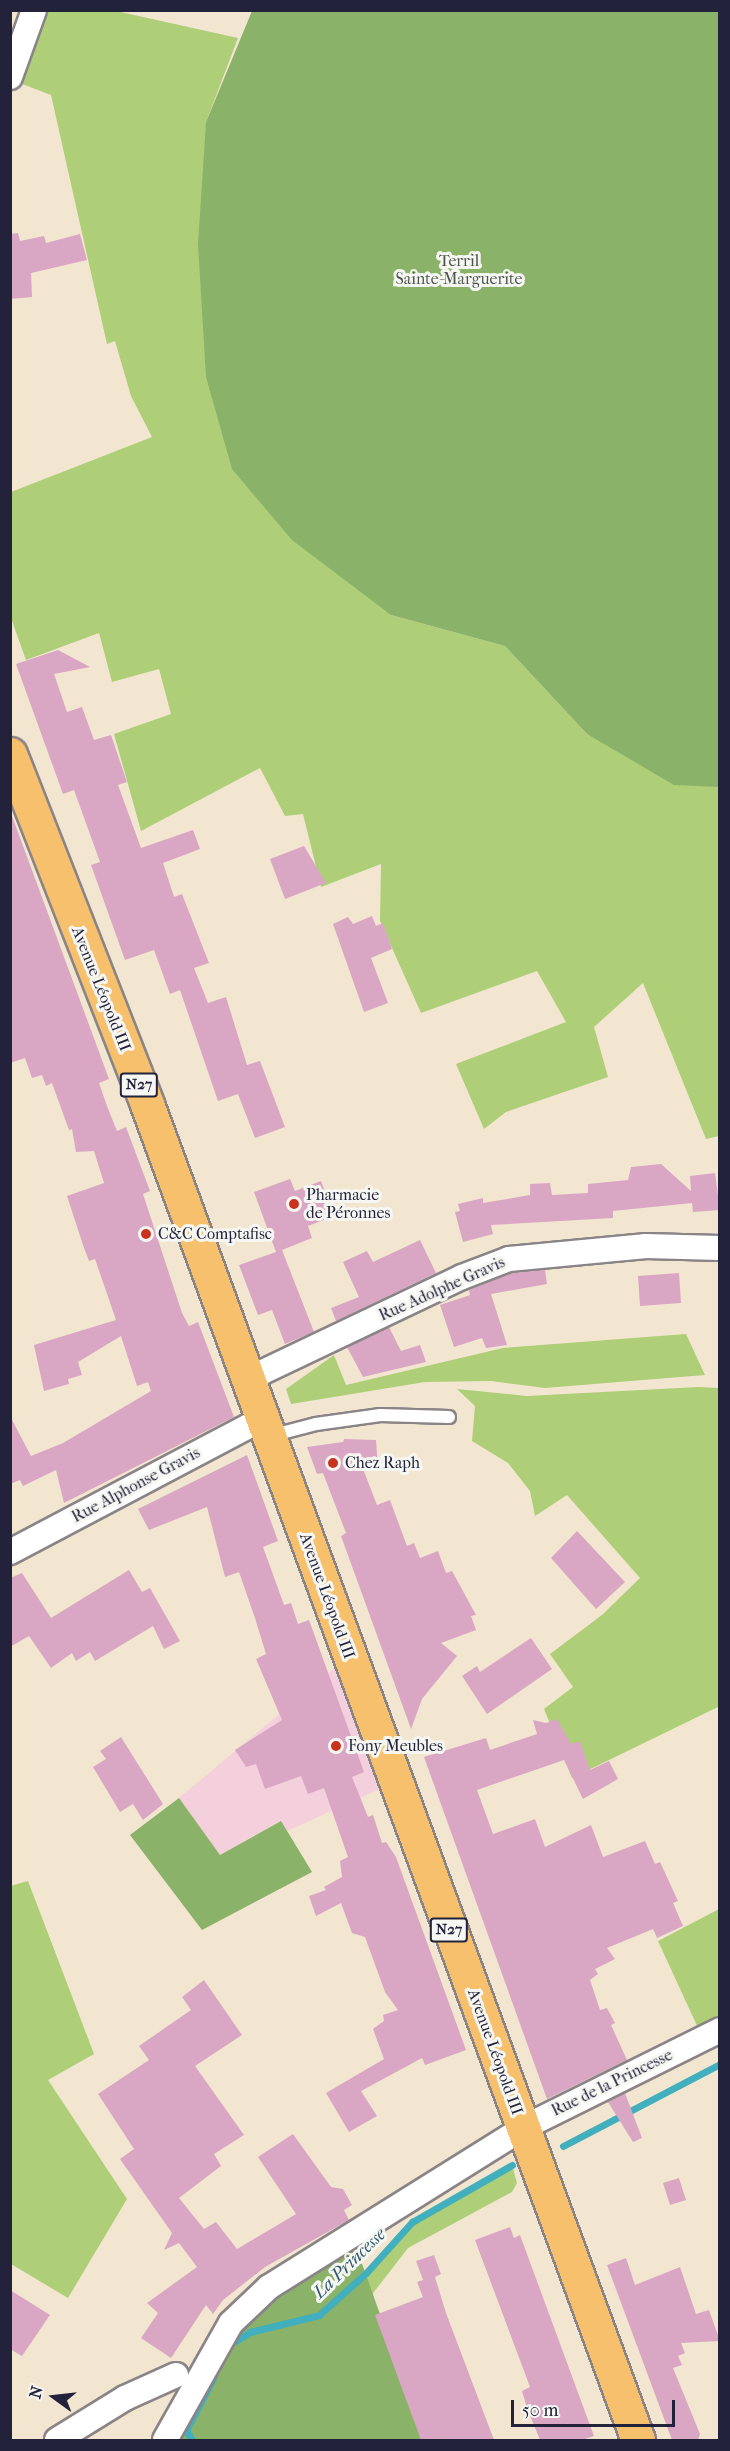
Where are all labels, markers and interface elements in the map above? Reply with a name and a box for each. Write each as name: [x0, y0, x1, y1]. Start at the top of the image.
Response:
park label: Terril Sainte-Marguerite: [396, 251, 522, 289]
street label: Avenue Léopold III: [67, 924, 135, 1054]
road number: N27: [120, 1073, 158, 1097]
place label: Pharmacie de Péronnes: [306, 1185, 390, 1223]
marker: Pharmacie de Péronnes: [287, 1197, 301, 1211]
place label: C&C Comptafisc: [158, 1224, 272, 1244]
marker: C&C Comptafisc: [139, 1227, 153, 1241]
street label: Rue Adolphe Gravis: [376, 1253, 508, 1325]
street label: Rue Alphonse Gravis: [69, 1443, 203, 1527]
place label: Chez Raph: [345, 1453, 420, 1473]
marker: Chez Raph: [326, 1456, 340, 1470]
street label: Avenue Léopold III: [295, 1530, 359, 1662]
place label: Fony Meubles: [348, 1736, 443, 1756]
marker: Fony Meubles: [329, 1739, 343, 1753]
road number: N27: [430, 1918, 468, 1942]
street label: Avenue Léopold III: [463, 1986, 527, 2118]
street label: Rue de la Princesse: [548, 2045, 676, 2121]
water label: La Princesse: [309, 2224, 391, 2304]
north arrow: [24, 2367, 84, 2427]
text: N: [25, 2384, 47, 2401]
scale bar: [514, 2388, 678, 2426]
text: 50 m: [522, 2400, 558, 2421]

